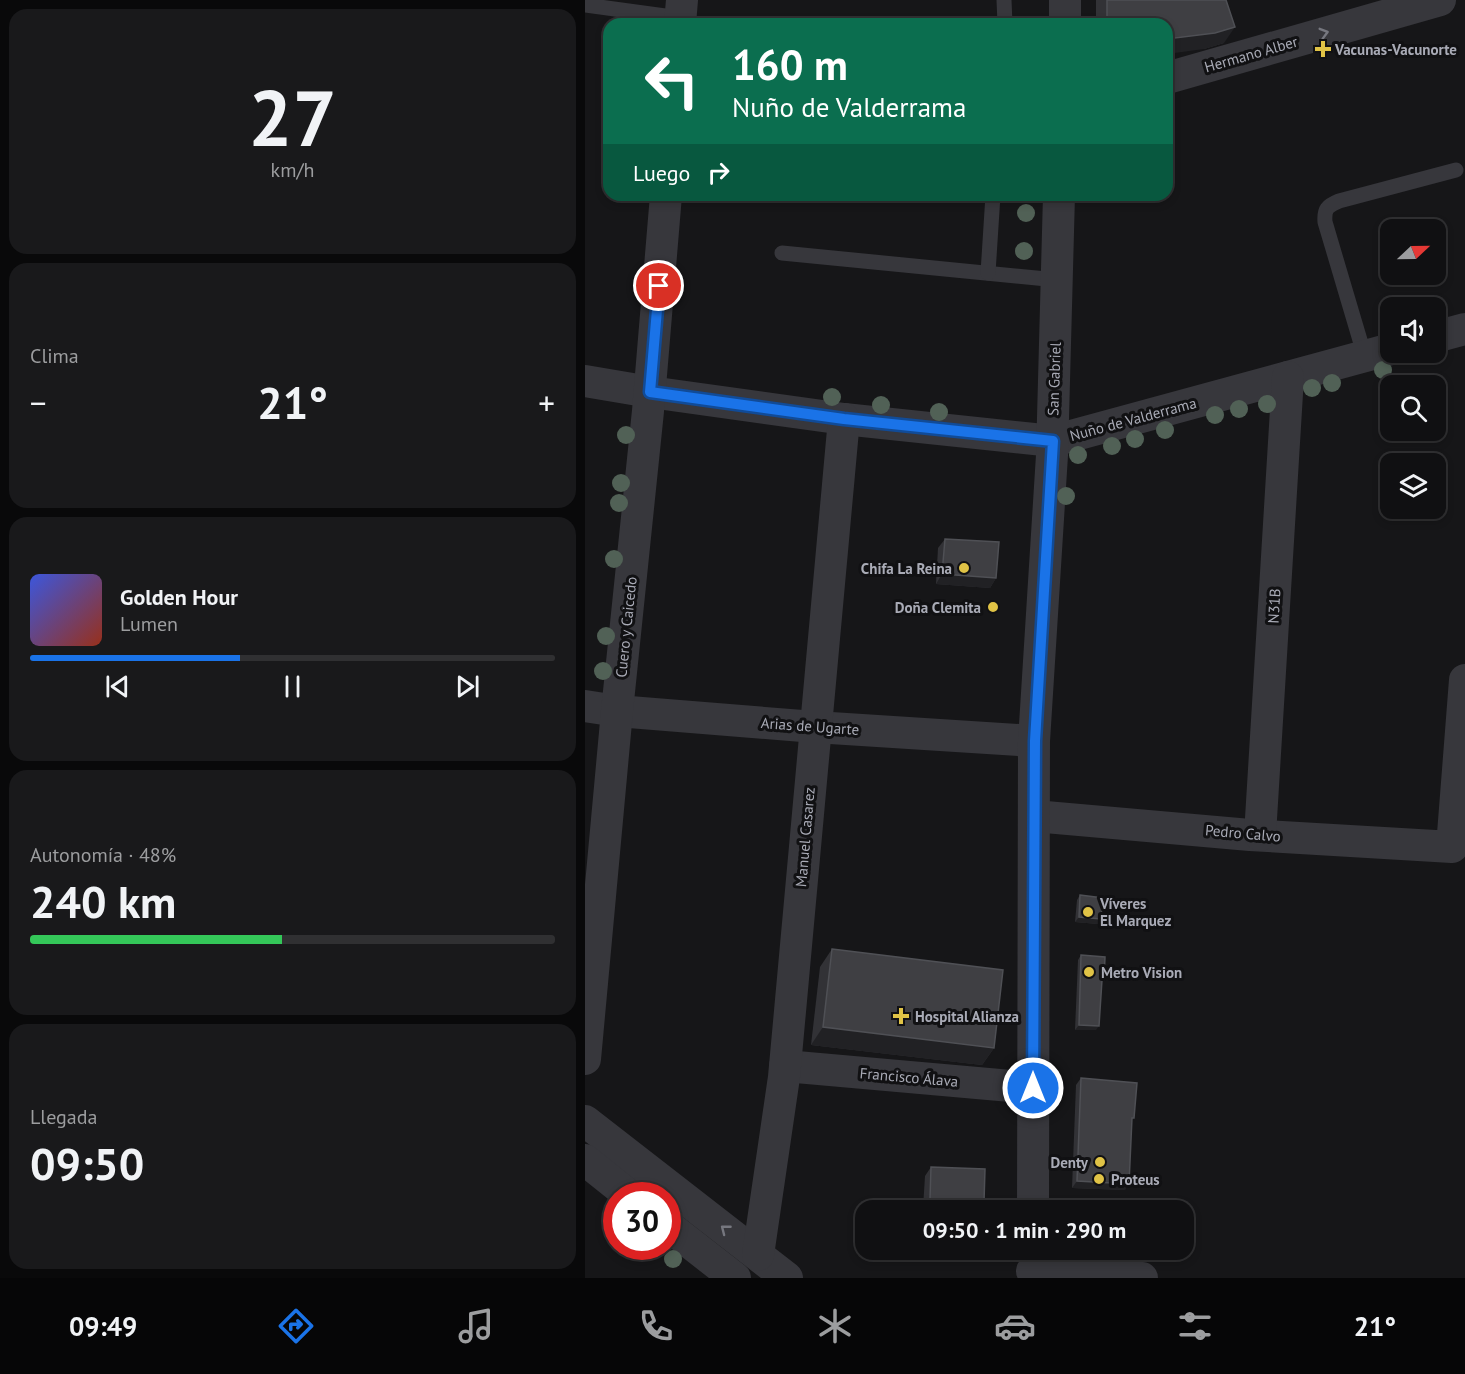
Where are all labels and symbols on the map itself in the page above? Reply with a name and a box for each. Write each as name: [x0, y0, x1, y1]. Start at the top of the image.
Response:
one-way arrow: [1318, 28, 1329, 40]
street label: Hermano Alber: [1202, 32, 1300, 76]
place label: Vacunas-Vacunorte: [1334, 40, 1457, 59]
marker: Vacunas-Vacunorte: [1316, 42, 1330, 56]
north arrow: [1380, 219, 1446, 285]
pin: [633, 260, 684, 311]
street label: San Gabriel: [1043, 341, 1065, 416]
street label: Nuño de Valderrama: [1068, 393, 1198, 445]
place label: Chifa La Reina: [861, 559, 952, 578]
marker: Chifa La Reina: [957, 561, 971, 575]
street label: Cuero y Caicedo: [611, 576, 641, 678]
street label: N31B: [1264, 588, 1284, 624]
place label: Doña Clemita: [895, 598, 981, 617]
marker: Doña Clemita: [986, 600, 1000, 614]
street label: Arias de Ugarte: [760, 713, 860, 739]
street label: Manuel Casarez: [791, 786, 819, 888]
street label: Pedro Calvo: [1204, 820, 1282, 846]
place label: Víveres El Marquez: [1099, 894, 1171, 930]
marker: Víveres El Marquez: [1081, 905, 1095, 919]
place label: Metro Vision: [1101, 963, 1182, 982]
marker: Metro Vision: [1082, 965, 1096, 979]
marker: Hospital Alianza: [892, 1007, 910, 1025]
place label: Hospital Alianza: [915, 1007, 1019, 1026]
position arrow: [1001, 1056, 1065, 1120]
street label: Francisco Álava: [859, 1063, 959, 1091]
place label: Denty: [1050, 1153, 1089, 1172]
marker: Denty: [1093, 1155, 1107, 1169]
place label: Proteus: [1111, 1170, 1160, 1189]
marker: Proteus: [1092, 1172, 1106, 1186]
speed limit sign: 30: [603, 1182, 681, 1260]
one-way arrow: [720, 1226, 731, 1237]

